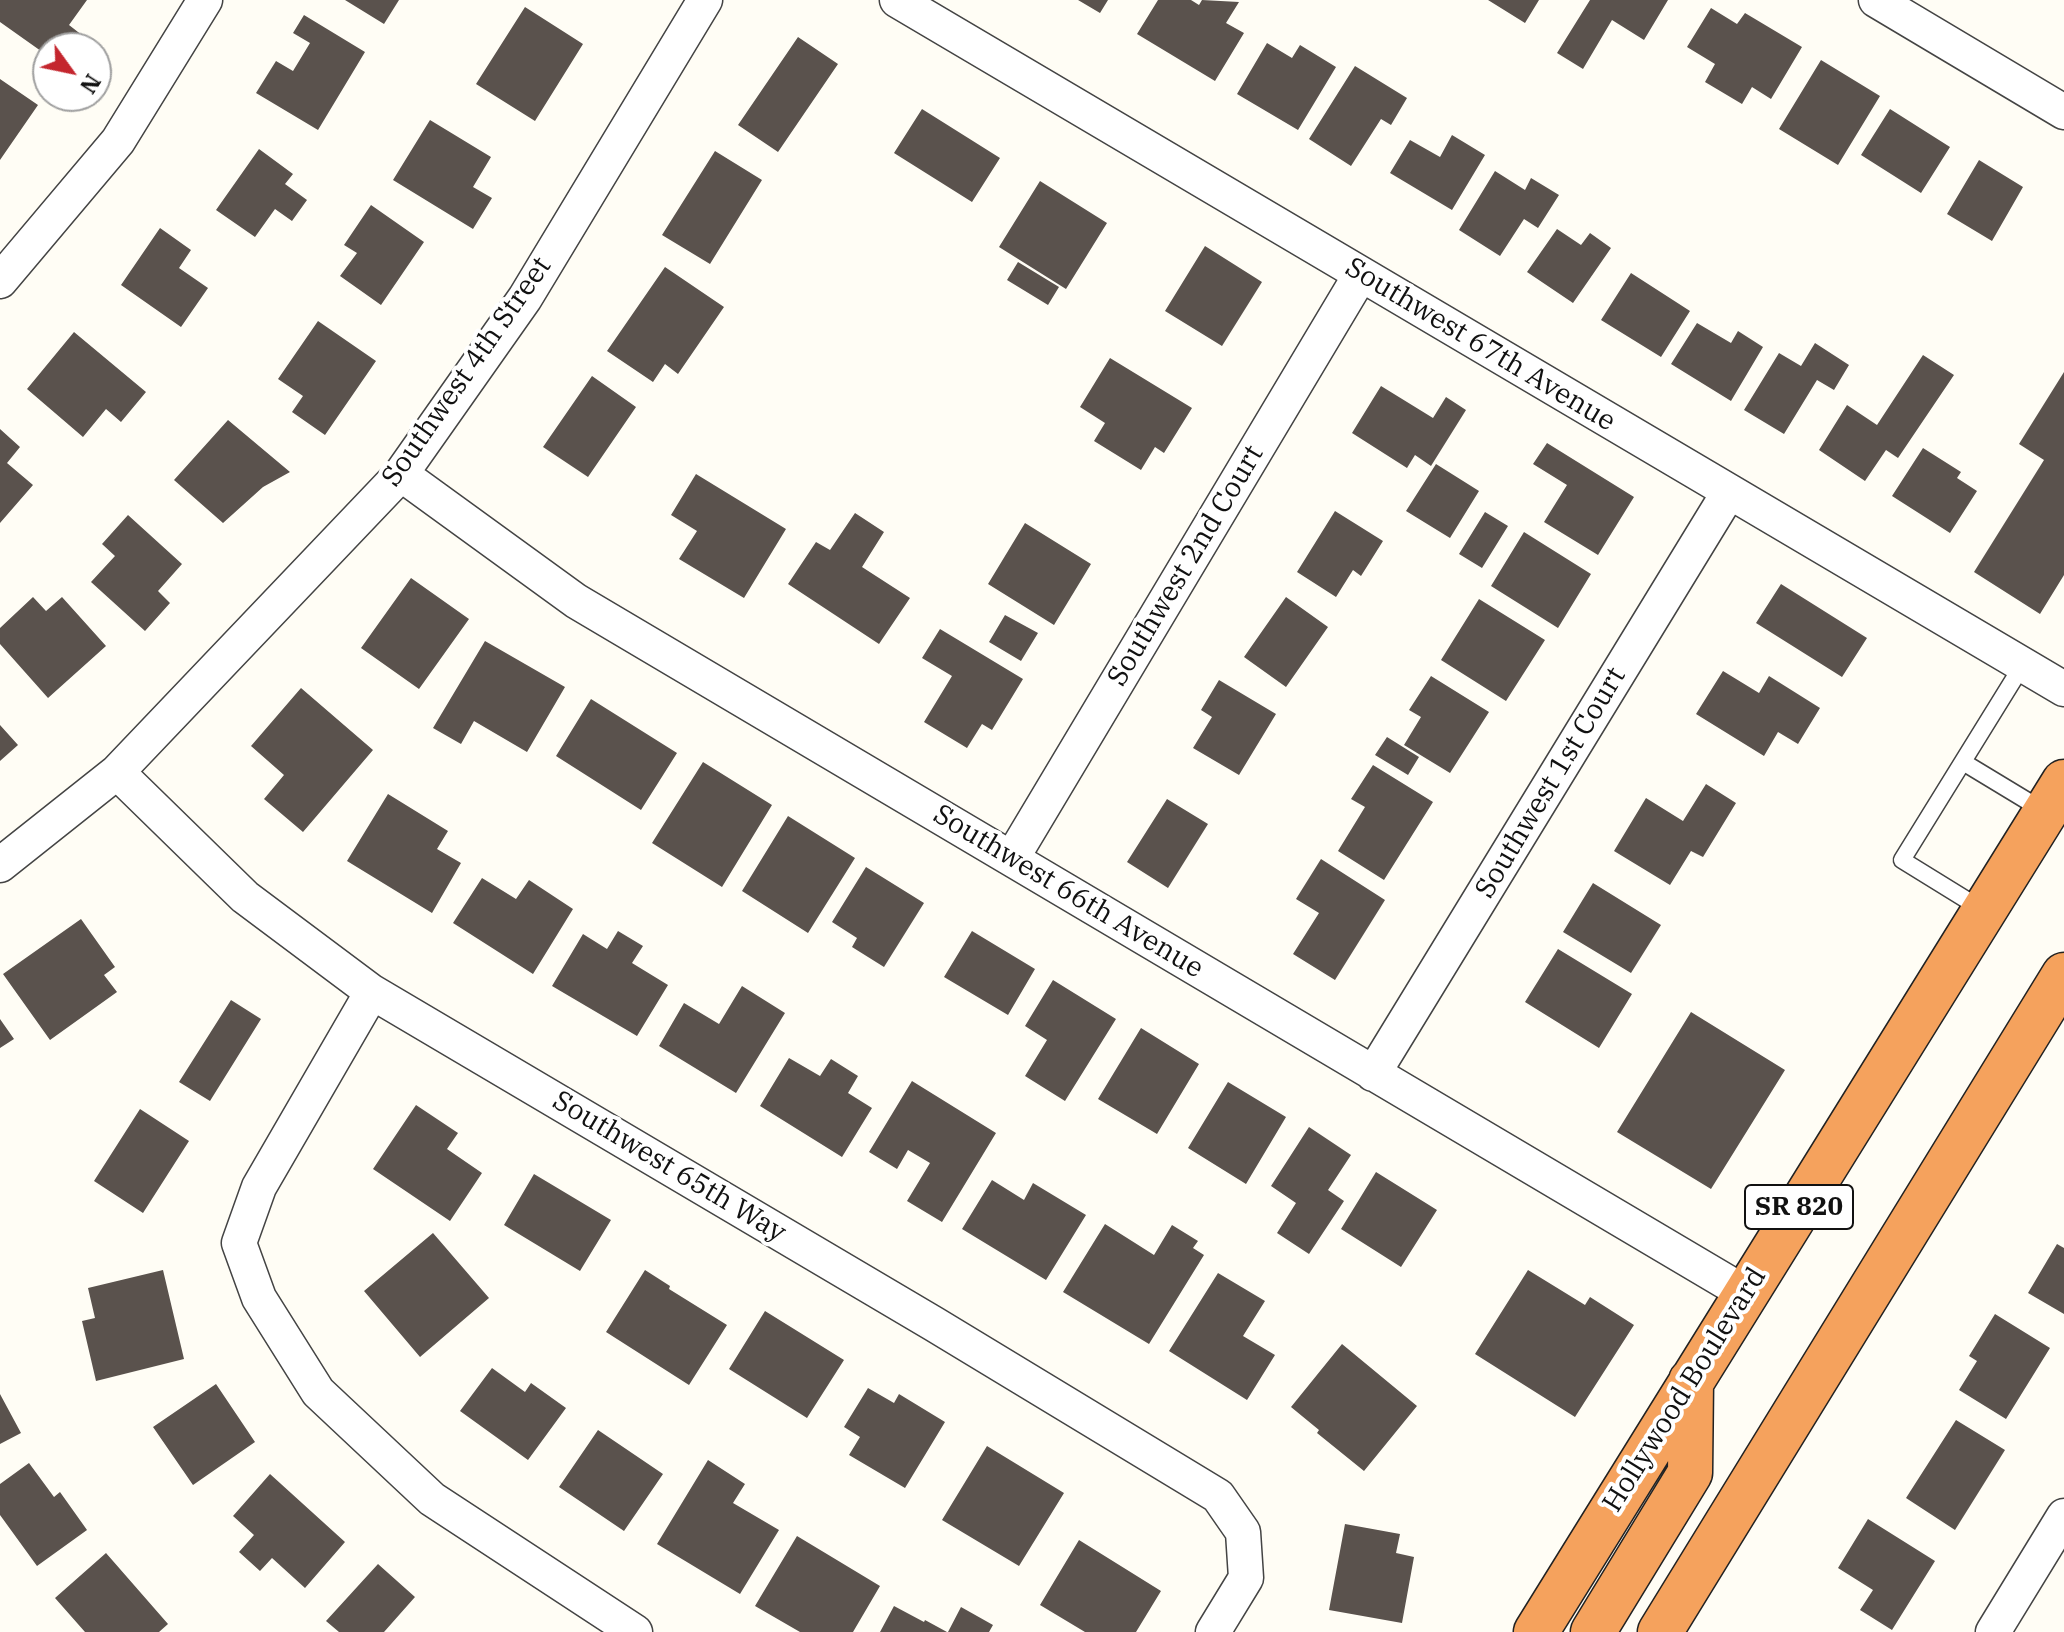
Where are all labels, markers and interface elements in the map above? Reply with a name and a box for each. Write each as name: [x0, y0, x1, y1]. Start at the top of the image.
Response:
north arrow: [32, 32, 112, 112]
text: N: [74, 69, 108, 99]
street label: Southwest 4th Street: [375, 251, 559, 493]
street label: Southwest 67th Avenue: [1339, 251, 1621, 439]
street label: Southwest 2nd Court: [1101, 440, 1271, 692]
street label: Southwest 1st Court: [1469, 661, 1633, 905]
street label: Southwest 66th Avenue: [927, 798, 1209, 986]
street label: Southwest 65th Way: [546, 1084, 792, 1250]
road number: SR 820: [1745, 1185, 1853, 1229]
street label: Hollywood Boulevard: [1596, 1262, 1774, 1518]

